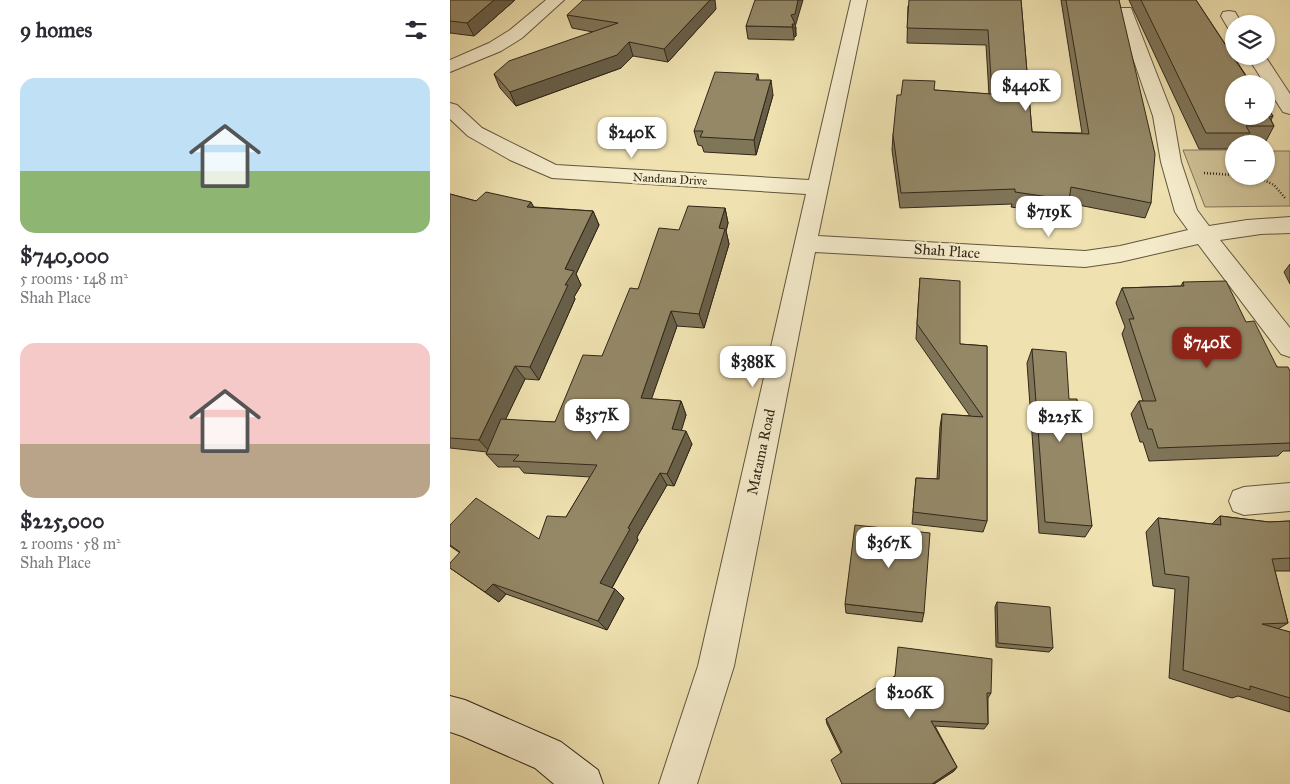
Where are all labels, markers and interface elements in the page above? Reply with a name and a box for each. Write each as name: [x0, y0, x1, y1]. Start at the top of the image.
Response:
map controls: [1225, 15, 1275, 185]
button: layers: [1225, 15, 1275, 65]
icon: filters: [402, 16, 430, 44]
text: 9 homes: [20, 17, 92, 43]
pin: $440K: [991, 70, 1061, 112]
button: +: [1225, 75, 1275, 125]
text: $440K: [1002, 76, 1050, 95]
icon: home: [180, 111, 270, 201]
pin: $240K: [597, 116, 667, 159]
text: $240K: [608, 123, 656, 142]
button: −: [1225, 135, 1275, 185]
street label: Nandana Drive: [632, 170, 708, 188]
pin: $719K: [1014, 196, 1084, 238]
text: $719K: [1027, 202, 1071, 221]
street label: Shah Place: [913, 240, 981, 262]
text: $740,000: [20, 243, 109, 269]
text: 5 rooms · 148 m²: [20, 269, 128, 288]
text: Shah Place: [20, 288, 91, 307]
pin: $740K: [1172, 326, 1242, 369]
text: $740K: [1183, 333, 1231, 352]
pin: $388K: [718, 346, 788, 388]
text: $388K: [731, 352, 775, 371]
icon: home: [180, 376, 270, 466]
pin: $357K: [562, 398, 632, 441]
pin: $225K: [1025, 400, 1095, 443]
text: $357K: [575, 405, 619, 424]
street label: Matama Road: [743, 407, 779, 497]
text: $225K: [1038, 407, 1082, 426]
text: $225,000: [20, 508, 104, 534]
pin: $367K: [854, 526, 924, 569]
text: $367K: [867, 533, 911, 552]
text: 2 rooms · 58 m²: [20, 534, 121, 553]
text: Shah Place: [20, 553, 91, 572]
pin: $206K: [875, 676, 945, 719]
text: $206K: [887, 683, 933, 702]

